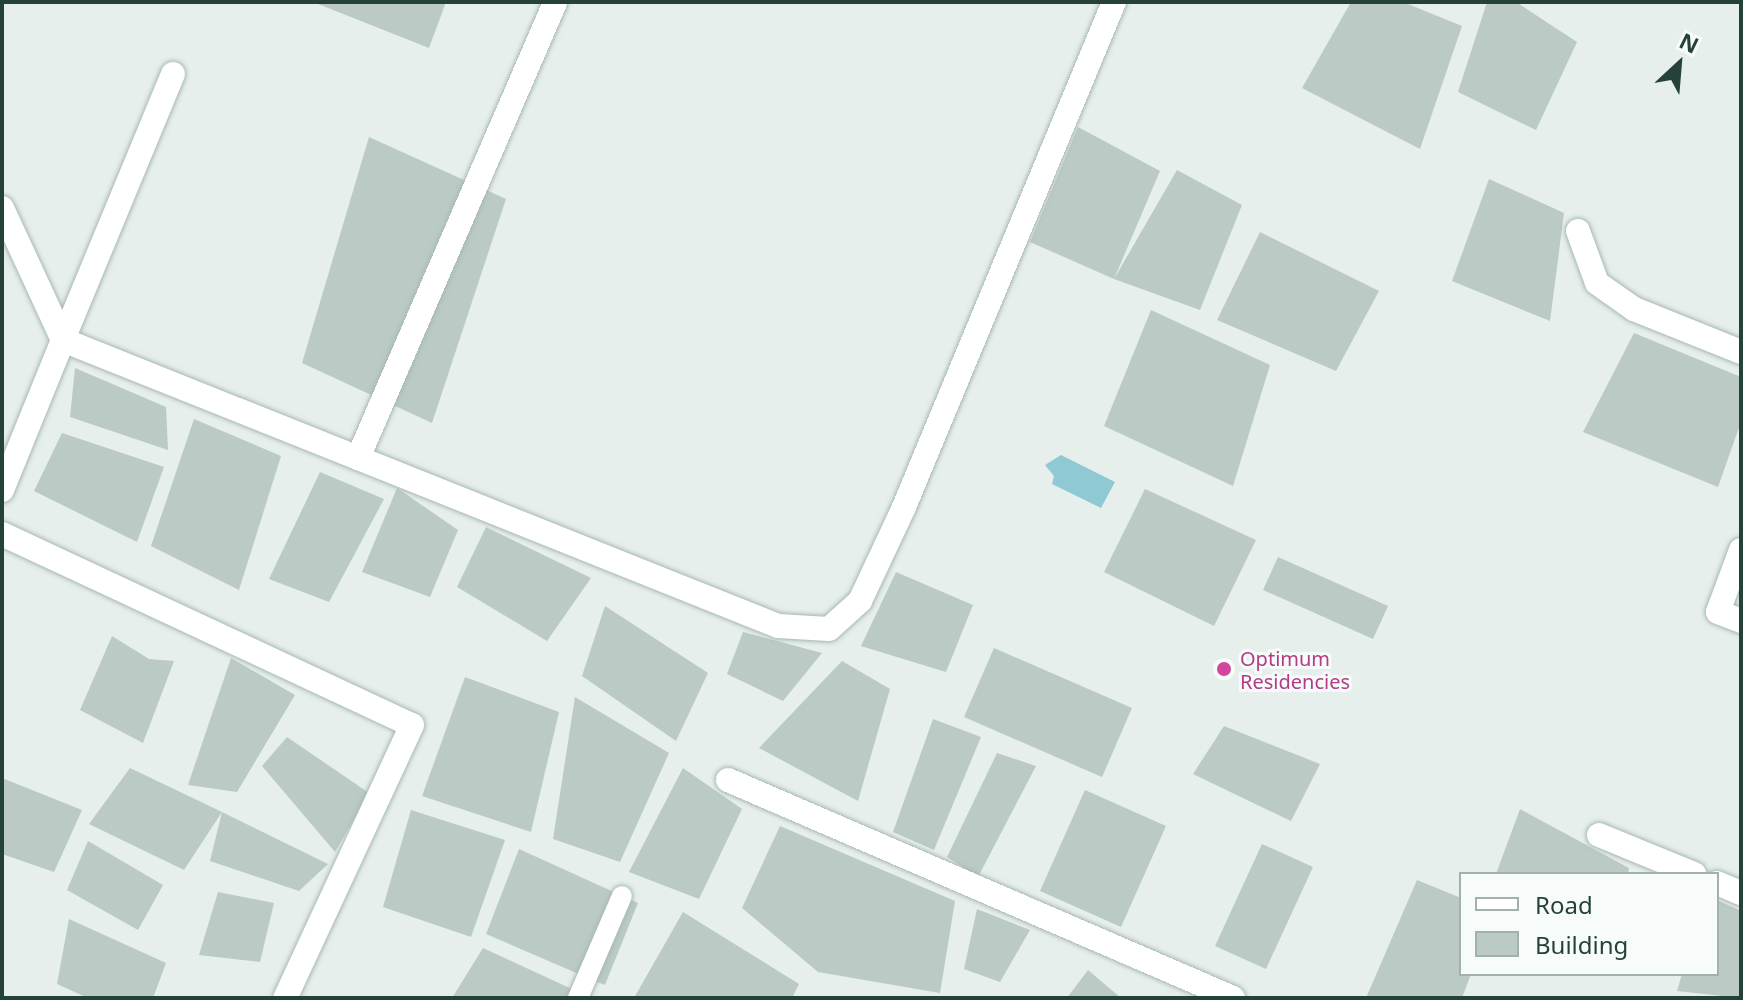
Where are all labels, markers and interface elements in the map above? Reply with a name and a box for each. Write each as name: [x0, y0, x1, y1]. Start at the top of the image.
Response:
north arrow: [1639, 24, 1719, 104]
text: N: [1675, 25, 1704, 60]
place label: Optimum Residencies: [1240, 646, 1350, 693]
marker: Optimum Residencies: [1215, 660, 1233, 678]
legend: [1459, 872, 1719, 976]
text: Road: [1535, 888, 1593, 921]
text: Building: [1535, 928, 1628, 961]

